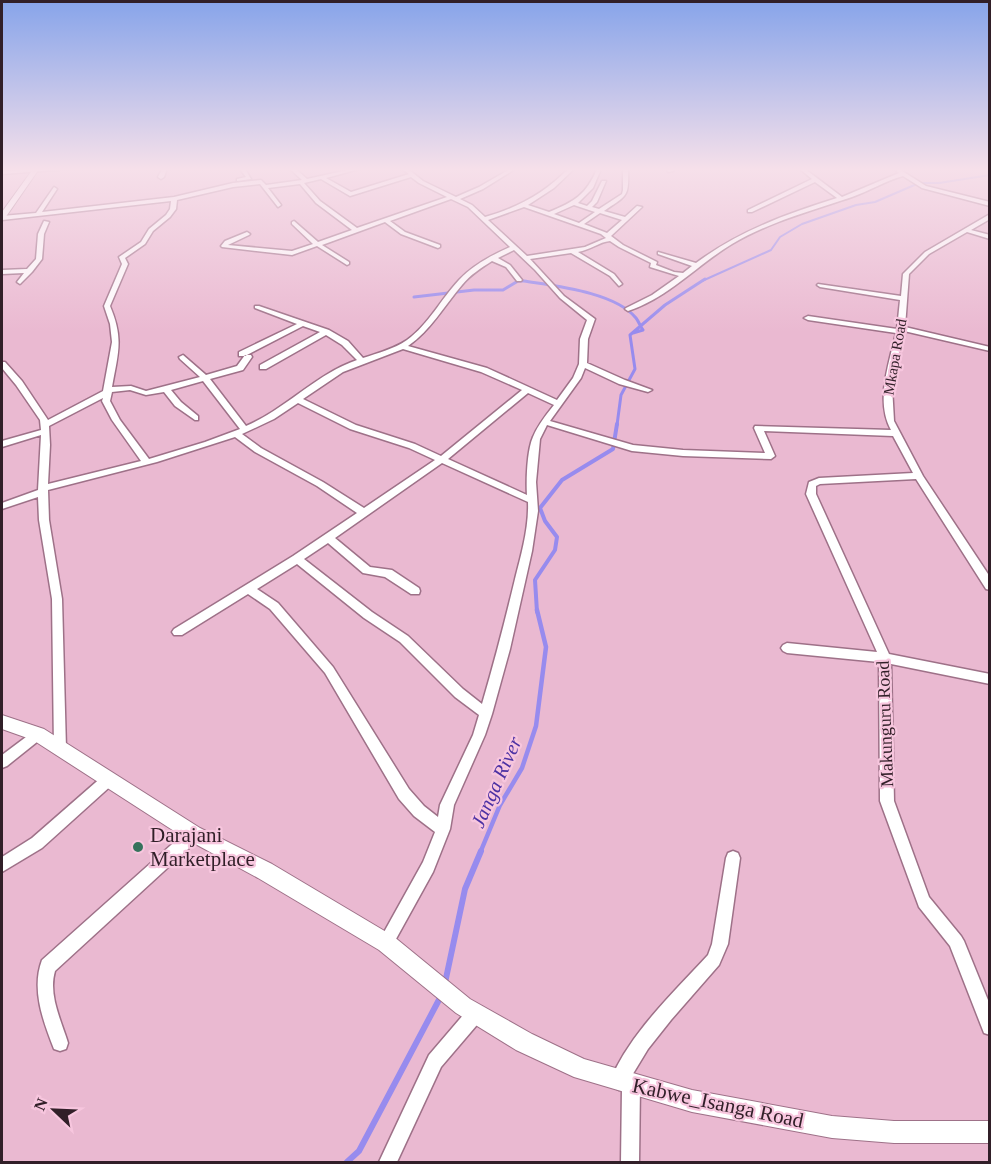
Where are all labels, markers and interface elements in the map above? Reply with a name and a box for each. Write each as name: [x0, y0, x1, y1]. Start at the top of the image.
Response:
street label: Mkapa Road: [880, 317, 910, 396]
street label: Makunguru Road: [873, 660, 897, 788]
water label: Janga River: [466, 733, 527, 831]
place label: Darajani Marketplace: [150, 823, 255, 871]
marker: Darajani Marketplace: [131, 840, 145, 854]
street label: Kabwe_Isanga Road: [630, 1073, 806, 1133]
north arrow: [24, 1080, 84, 1140]
text: N: [31, 1095, 51, 1113]

